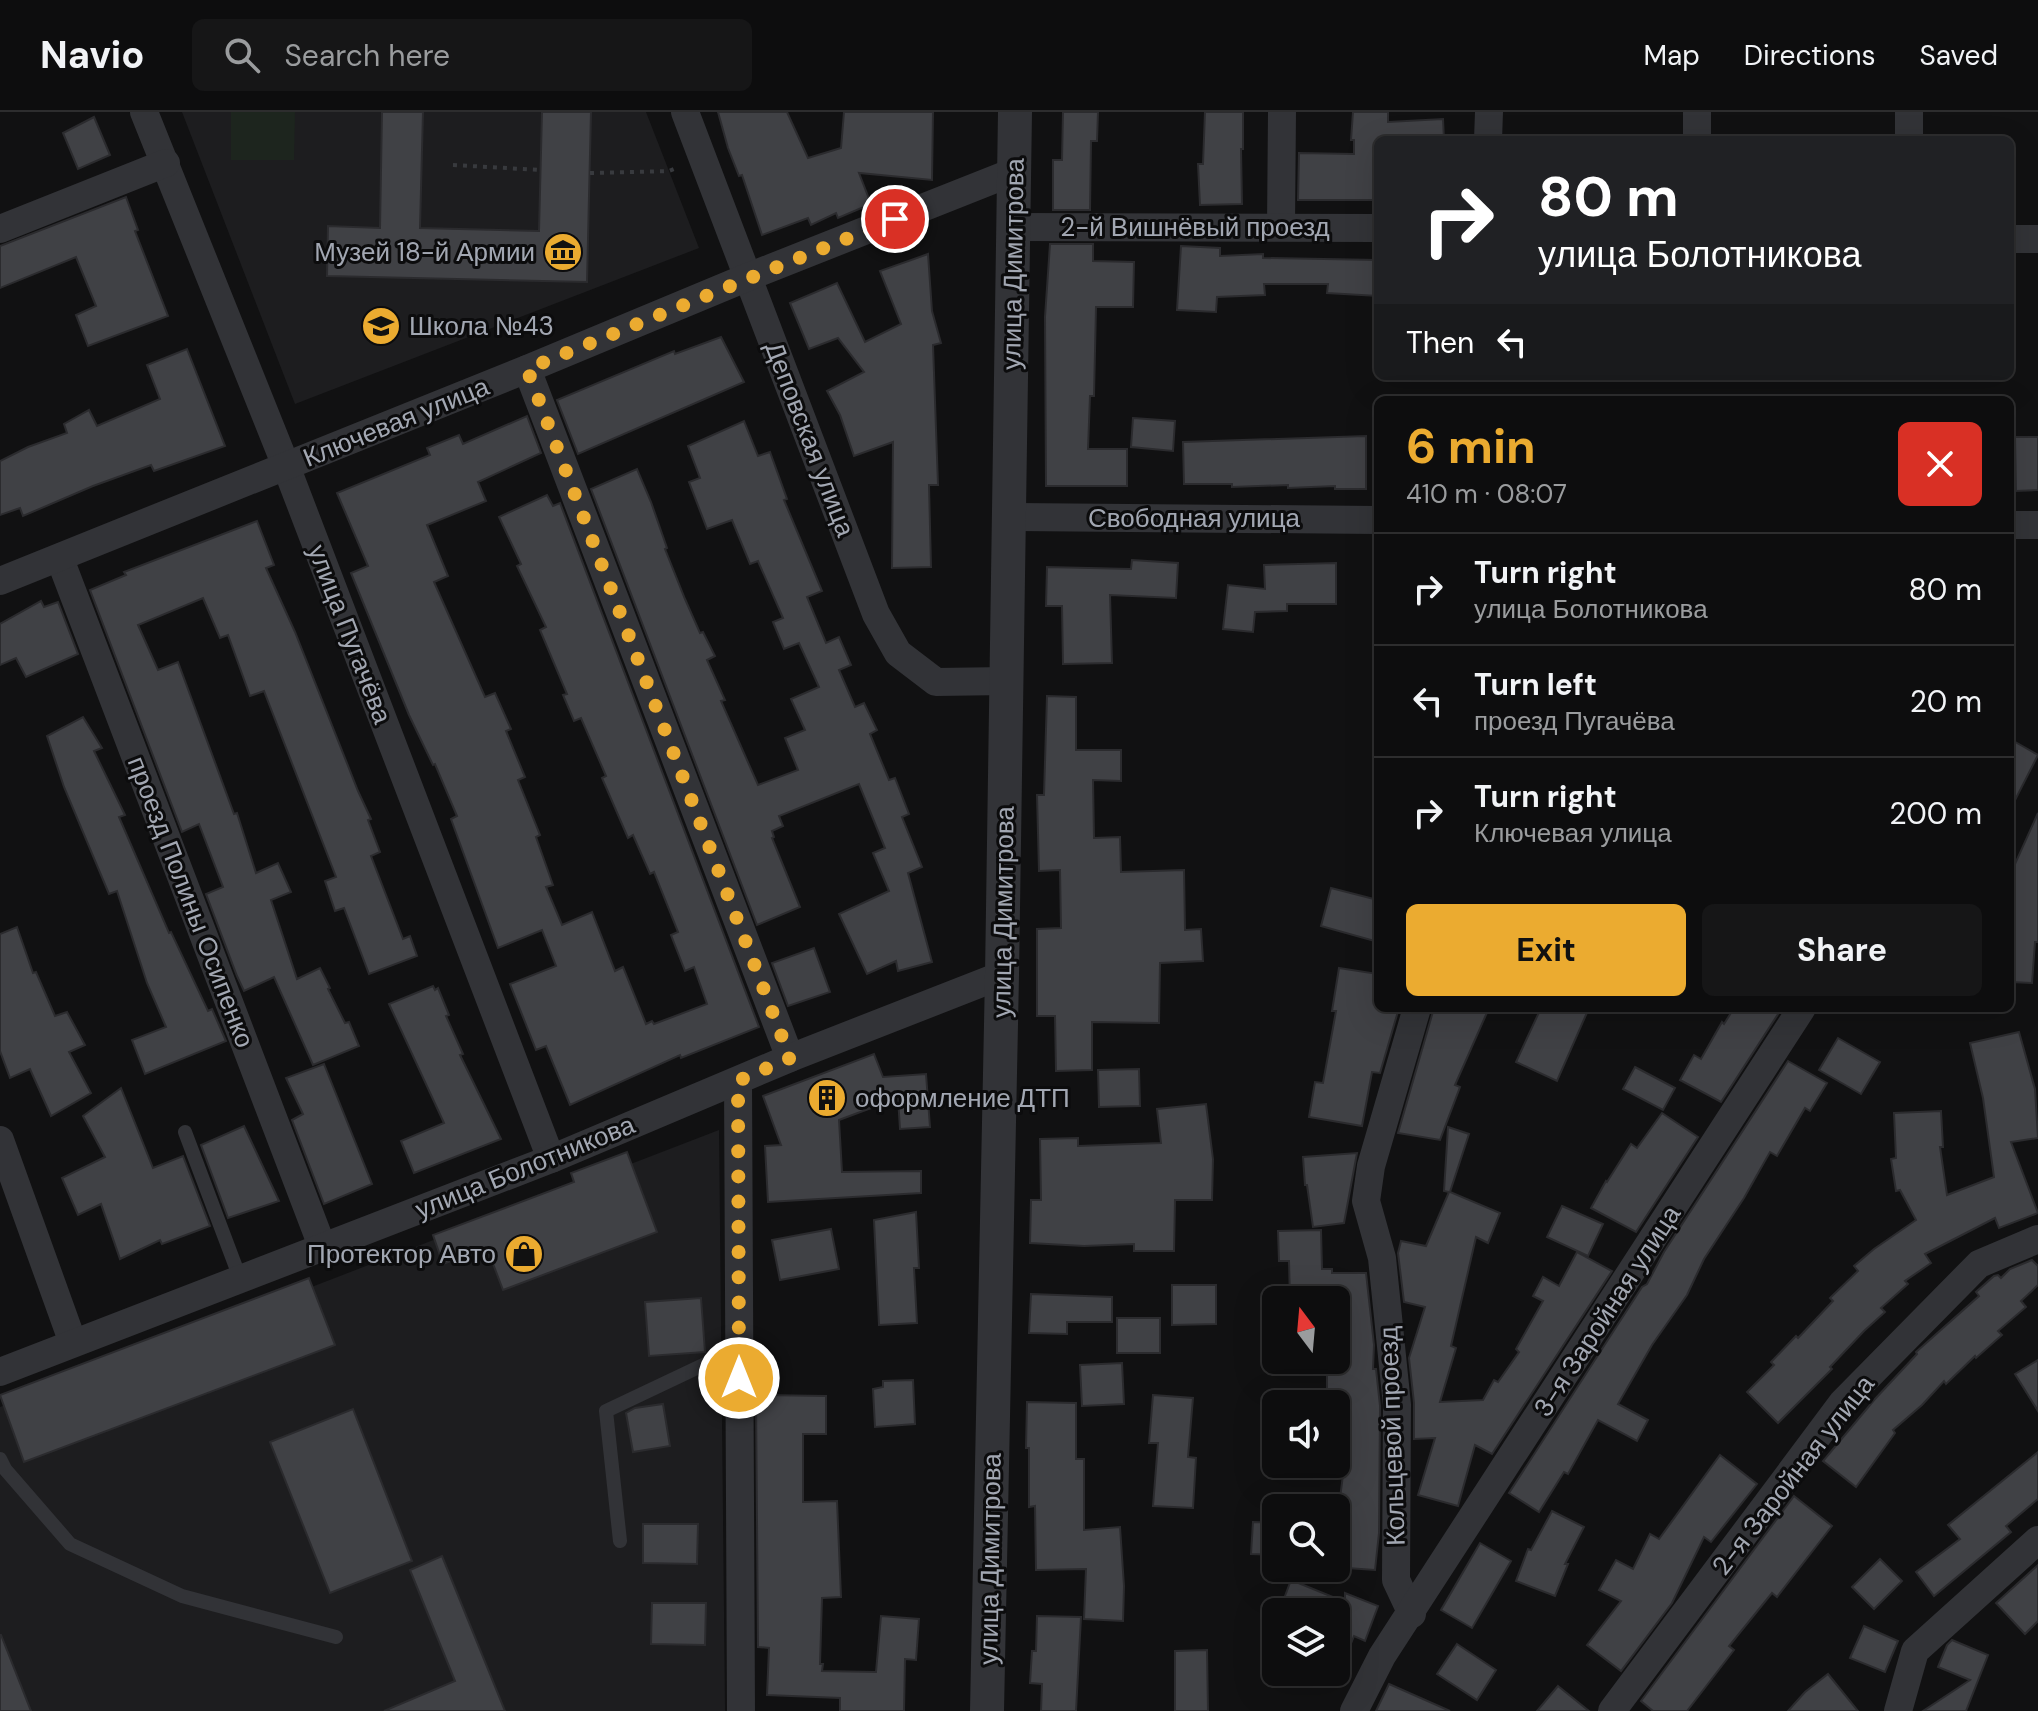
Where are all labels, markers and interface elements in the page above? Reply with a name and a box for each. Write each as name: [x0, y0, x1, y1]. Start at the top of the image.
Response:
search box: [192, 19, 752, 91]
text: Navio: [40, 30, 144, 80]
icon: search: [220, 33, 264, 77]
text: Search here: [284, 36, 450, 75]
text: Map: [1643, 37, 1700, 74]
text: Directions: [1744, 37, 1876, 74]
text: Saved: [1920, 37, 1998, 74]
street label: улица Димитрова: [994, 157, 1032, 370]
text: 80 m: [1538, 160, 1679, 233]
icon: right: [1406, 168, 1510, 272]
pin: [861, 185, 929, 253]
icon: arrive: [873, 197, 917, 241]
street label: 2-й Вишнёвый проезд: [1060, 210, 1330, 244]
museum icon: Музей 18-й Армии: [542, 231, 584, 273]
text: улица Болотникова: [1538, 231, 1861, 278]
place label: Музей 18-й Армии: [314, 235, 535, 269]
school or university icon: Школа №43: [360, 305, 402, 347]
place label: Школа №43: [409, 309, 554, 343]
icon: left: [1490, 320, 1534, 364]
text: Then: [1406, 323, 1474, 362]
street label: Деповская улица: [757, 337, 863, 542]
street label: Ключевая улица: [298, 369, 495, 475]
text: 6 min: [1406, 415, 1536, 478]
button: close: [1898, 422, 1982, 506]
text: 410 m · 08:07: [1406, 477, 1567, 511]
street label: Свободная улица: [1088, 501, 1301, 535]
street label: улица Пугачёва: [300, 540, 400, 729]
text: Turn right: [1474, 553, 1617, 592]
icon: right: [1406, 567, 1450, 611]
text: 80 m: [1909, 570, 1982, 609]
text: улица Болотникова: [1474, 592, 1708, 626]
text: Turn left: [1474, 665, 1597, 704]
icon: left: [1406, 679, 1450, 723]
text: 20 m: [1910, 682, 1982, 721]
text: проезд Пугачёва: [1474, 704, 1675, 738]
street label: проезд Полины Осипенко: [120, 752, 262, 1052]
text: Turn right: [1474, 777, 1617, 816]
icon: right: [1406, 791, 1450, 835]
text: 200 m: [1889, 794, 1982, 833]
street label: улица Димитрова: [984, 805, 1022, 1018]
text: Ключевая улица: [1474, 816, 1672, 850]
button: Exit: [1406, 904, 1686, 996]
button: Share: [1702, 904, 1982, 996]
building icon: оформление ДТП: [806, 1077, 848, 1119]
place label: оформление ДТП: [855, 1081, 1070, 1115]
street label: улица Болотникова: [410, 1107, 640, 1227]
street label: 3-я Заройная улица: [1526, 1198, 1688, 1423]
shop icon: Протектор Авто: [503, 1233, 545, 1275]
place label: Протектор Авто: [307, 1237, 496, 1271]
north arrow: [1262, 1286, 1350, 1374]
map controls: [1262, 1286, 1350, 1686]
street label: Кольцевой проезд: [1371, 1326, 1413, 1546]
position arrow: [697, 1336, 781, 1420]
street label: 2-я Заройная улица: [1704, 1368, 1882, 1582]
button: sound: [1262, 1390, 1350, 1478]
street label: улица Димитрова: [971, 1452, 1009, 1665]
button: search: [1262, 1494, 1350, 1582]
button: layers: [1262, 1598, 1350, 1686]

